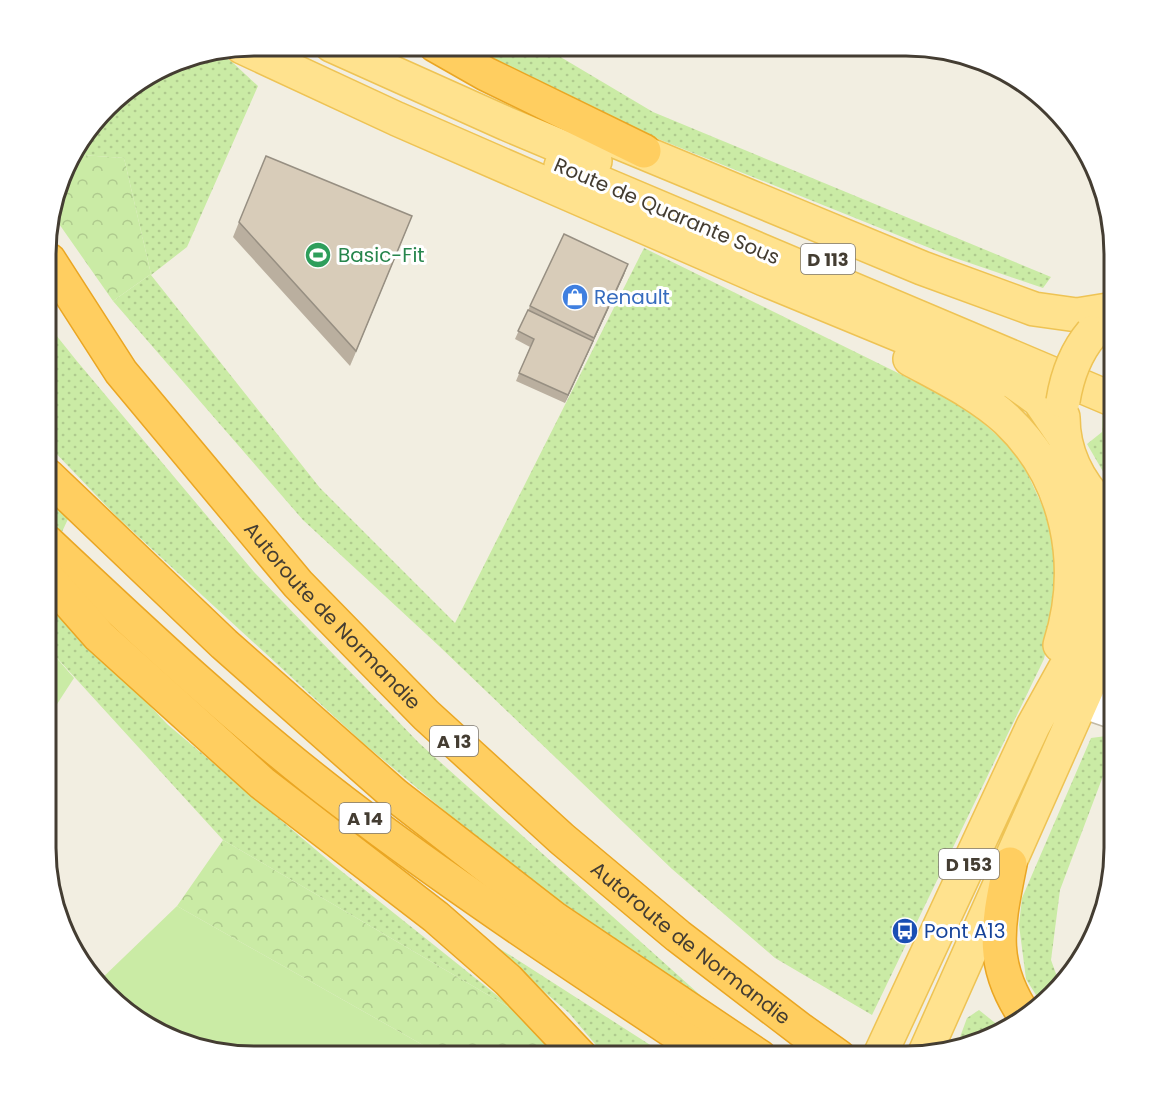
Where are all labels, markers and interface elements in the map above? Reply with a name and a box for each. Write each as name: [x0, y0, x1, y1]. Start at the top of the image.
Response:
street label: Route de Quarante Sous: [550, 151, 784, 271]
sports icon: Basic-Fit: [303, 240, 333, 270]
place label: Basic-Fit: [338, 241, 425, 269]
road number: D 113: [801, 244, 855, 274]
shop icon: Renault: [560, 282, 590, 312]
place label: Renault: [594, 283, 670, 311]
street label: Autoroute de Normandie: [238, 516, 427, 716]
road number: A 13: [430, 726, 478, 756]
road number: A 14: [340, 803, 391, 833]
road number: D 153: [939, 849, 999, 879]
street label: Autoroute de Normandie: [585, 855, 796, 1031]
bus stop icon: Pont A13: [890, 916, 920, 946]
place label: Pont A13: [924, 917, 1005, 945]

